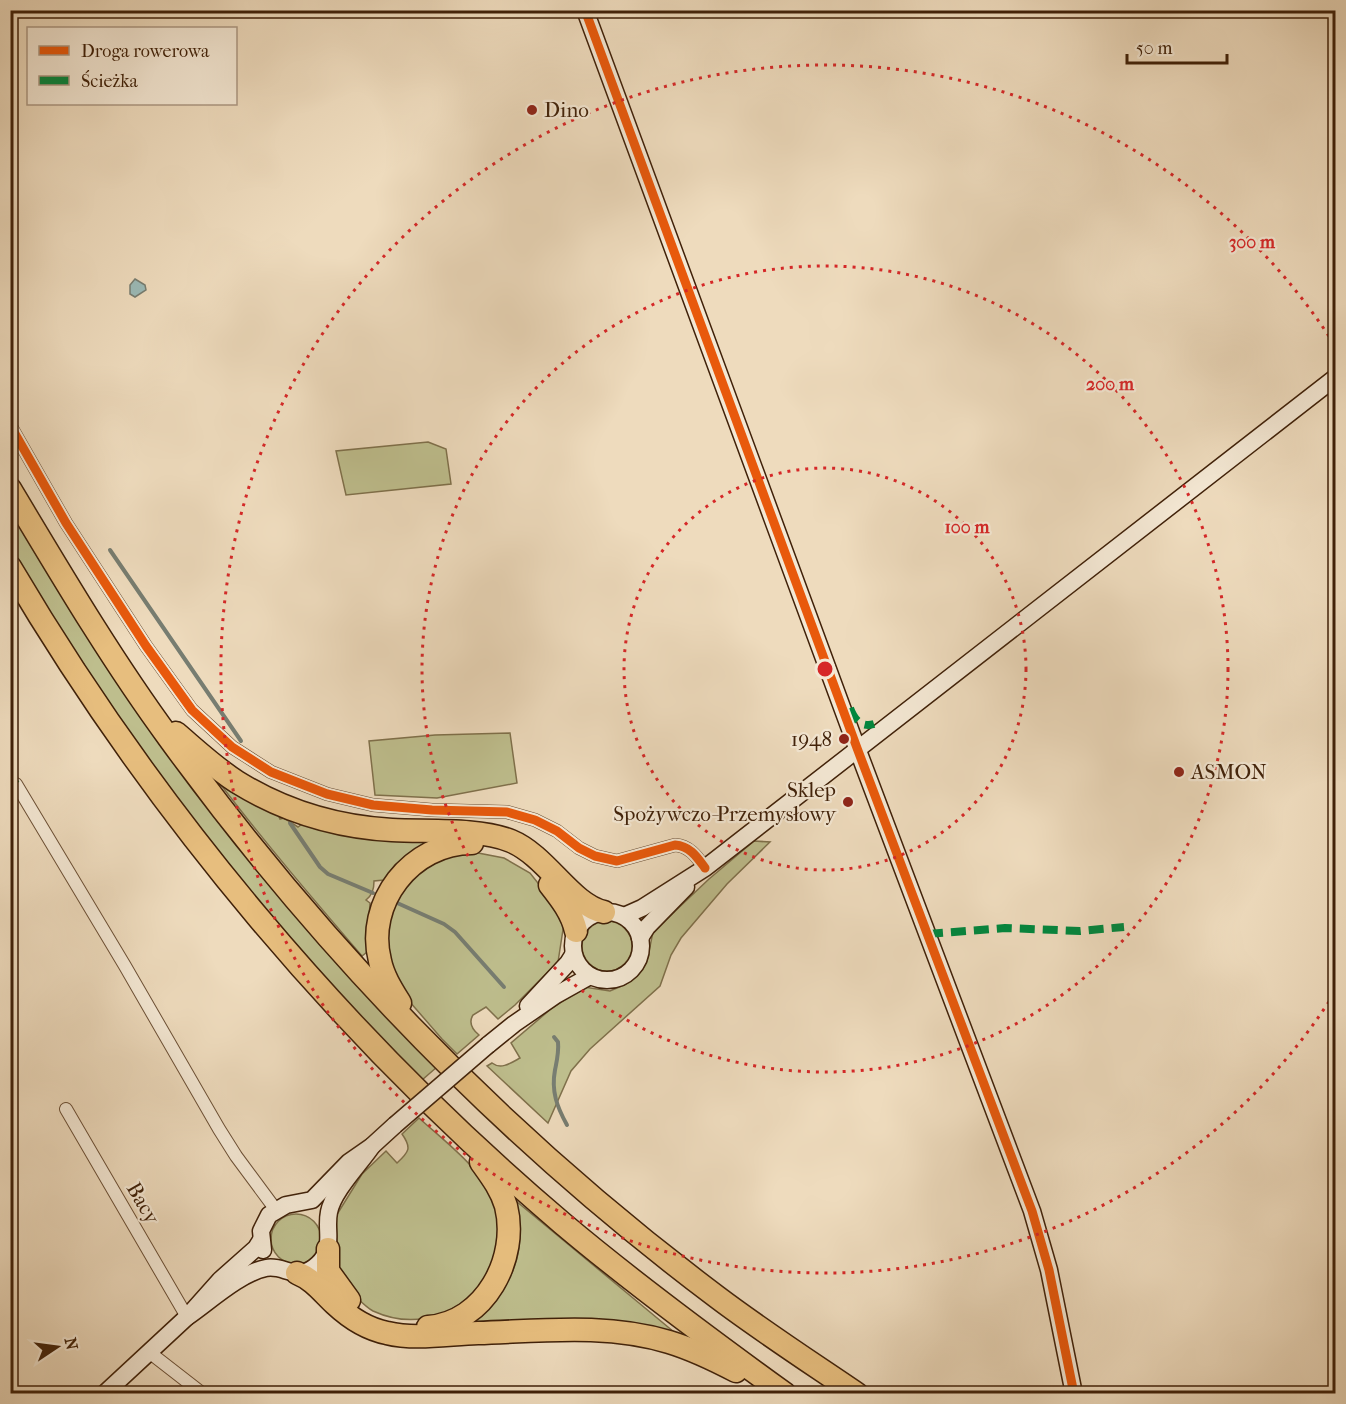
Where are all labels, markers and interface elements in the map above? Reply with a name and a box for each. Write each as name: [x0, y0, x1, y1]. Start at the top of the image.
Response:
legend: [27, 27, 237, 105]
scale bar: [1127, 27, 1228, 65]
text: 50 m: [1136, 38, 1173, 59]
text: Droga rowerowa: [81, 41, 210, 62]
text: Ścieżka: [81, 70, 139, 92]
place label: Dino: [544, 98, 589, 122]
marker: Dino: [525, 103, 539, 117]
text: 300 m: [1229, 232, 1276, 253]
text: 200 m: [1086, 374, 1135, 395]
text: 100 m: [944, 517, 991, 538]
centre of rings: [815, 659, 835, 679]
place label: 1948: [791, 727, 832, 751]
marker: 1948: [837, 732, 851, 746]
place label: ASMON: [1190, 760, 1267, 784]
marker: ASMON: [1172, 765, 1186, 779]
place label: Sklep Spożywczo-Przemysłowy: [613, 778, 837, 826]
marker: Sklep Spożywczo-Przemysłowy: [841, 795, 855, 809]
street label: Bacy: [122, 1178, 165, 1229]
north arrow: [27, 1317, 87, 1377]
text: N: [61, 1336, 82, 1353]

